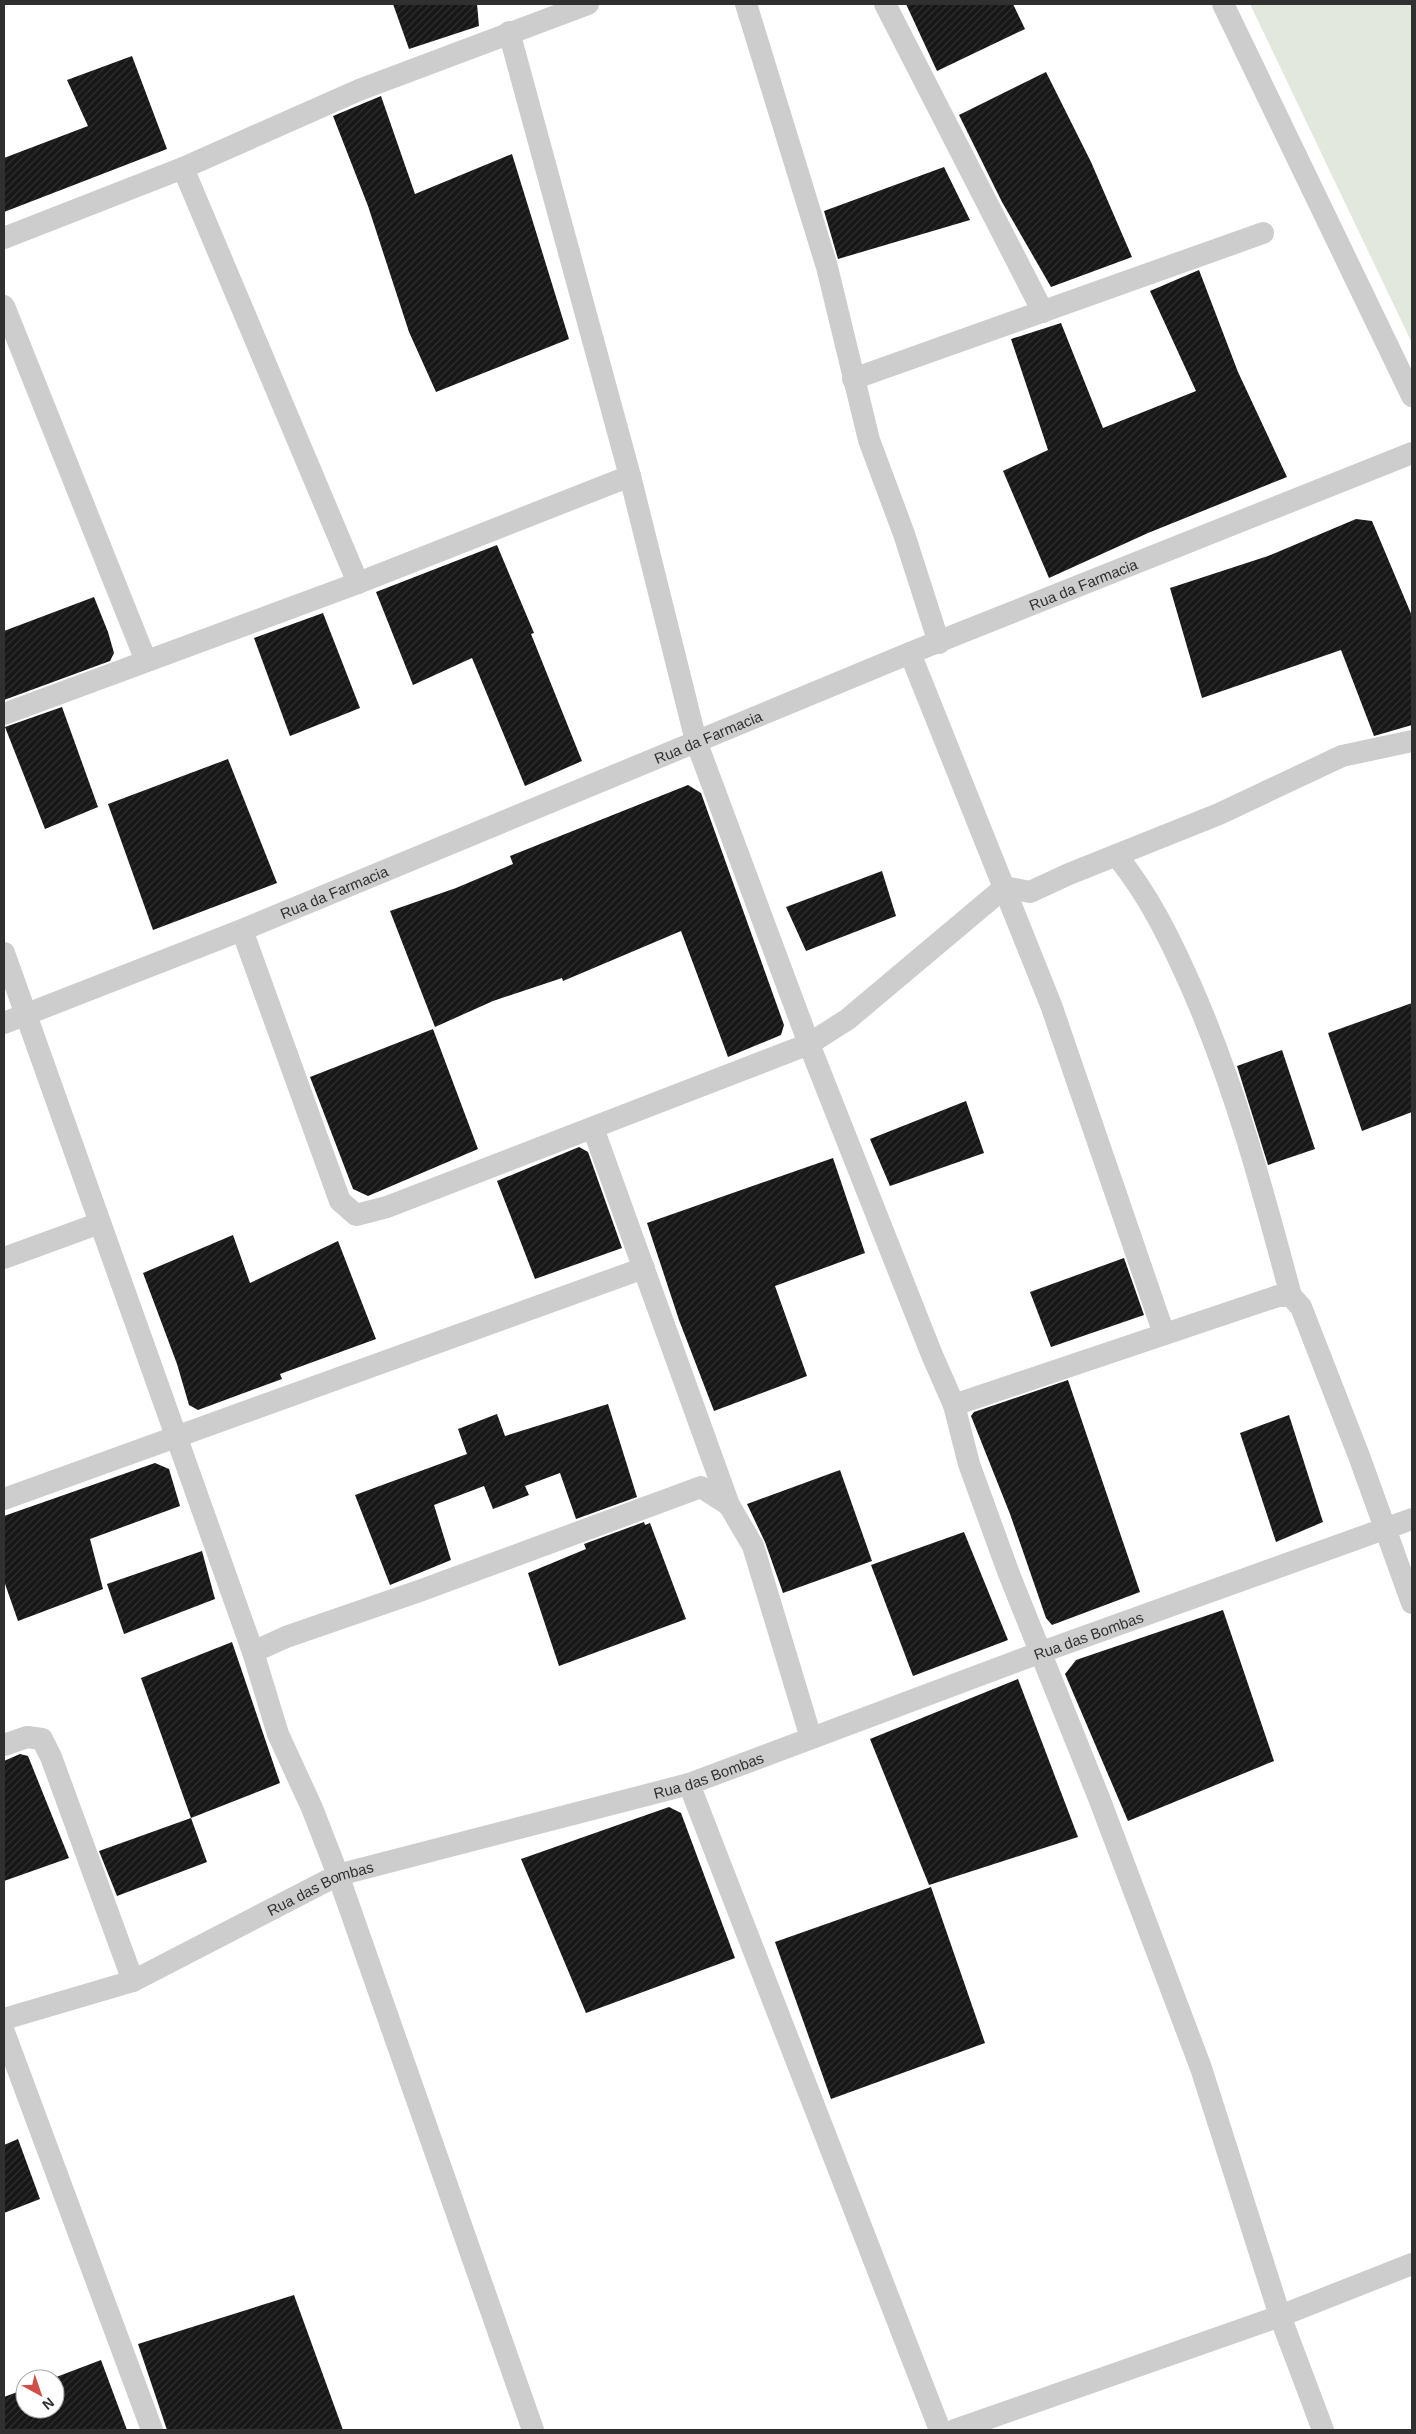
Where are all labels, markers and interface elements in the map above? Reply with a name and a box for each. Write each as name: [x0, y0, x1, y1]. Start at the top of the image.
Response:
street label: Rua da Farmacia: [1026, 555, 1140, 613]
street label: Rua da Farmacia: [652, 707, 765, 767]
street label: Rua da Farmacia: [277, 862, 391, 922]
street label: Rua das Bombas: [1031, 1608, 1145, 1663]
street label: Rua das Bombas: [652, 1748, 766, 1801]
street label: Rua das Bombas: [264, 1858, 375, 1919]
north arrow: [15, 2369, 65, 2419]
text: N: [39, 2395, 57, 2413]

